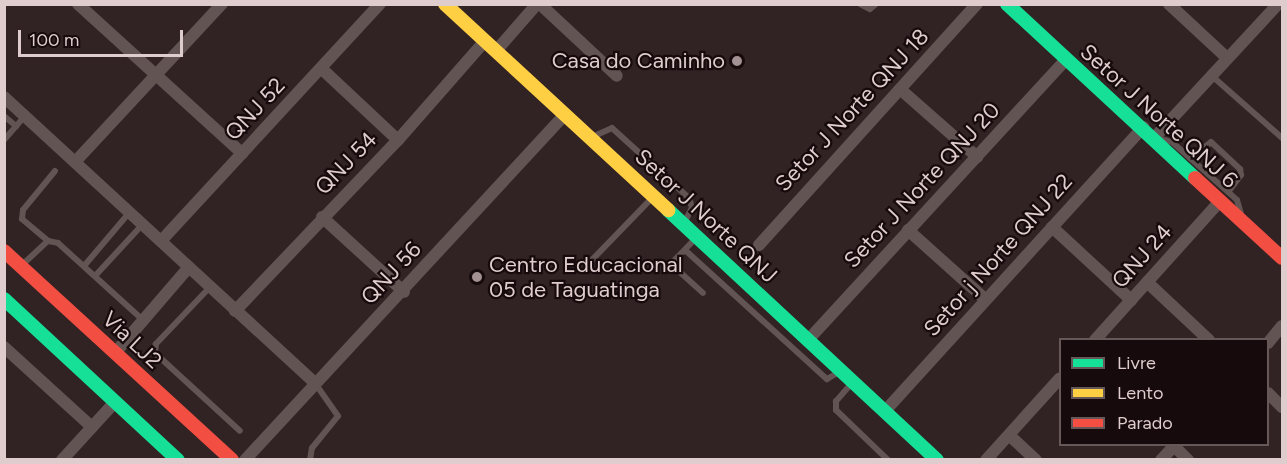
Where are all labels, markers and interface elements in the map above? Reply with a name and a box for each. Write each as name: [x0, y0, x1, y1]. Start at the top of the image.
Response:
scale bar: [21, 18, 186, 56]
street label: Setor J Norte QNJ 18: [770, 23, 934, 197]
text: 100 m: [29, 29, 79, 51]
street label: Setor J Norte QNJ 6: [1075, 38, 1243, 194]
place label: Casa do Caminho: [552, 48, 725, 74]
marker: Casa do Caminho: [730, 54, 744, 68]
street label: QNJ 52: [219, 72, 291, 146]
street label: Setor J Norte QNJ 20: [839, 97, 1005, 273]
street label: QNJ 54: [310, 126, 382, 200]
street label: Setor J Norte QNJ: [629, 143, 783, 289]
street label: Setor j Norte QNJ 22: [918, 168, 1078, 342]
street label: QNJ 24: [1106, 219, 1178, 293]
street label: QNJ 56: [355, 236, 427, 310]
place label: Centro Educacional 05 de Taguatinga: [489, 251, 683, 302]
marker: Centro Educacional 05 de Taguatinga: [470, 270, 484, 284]
street label: Via LJ2: [97, 306, 167, 374]
legend: [1059, 338, 1269, 446]
text: Livre: [1117, 352, 1156, 374]
text: Lento: [1117, 382, 1163, 404]
text: Parado: [1117, 412, 1173, 434]

